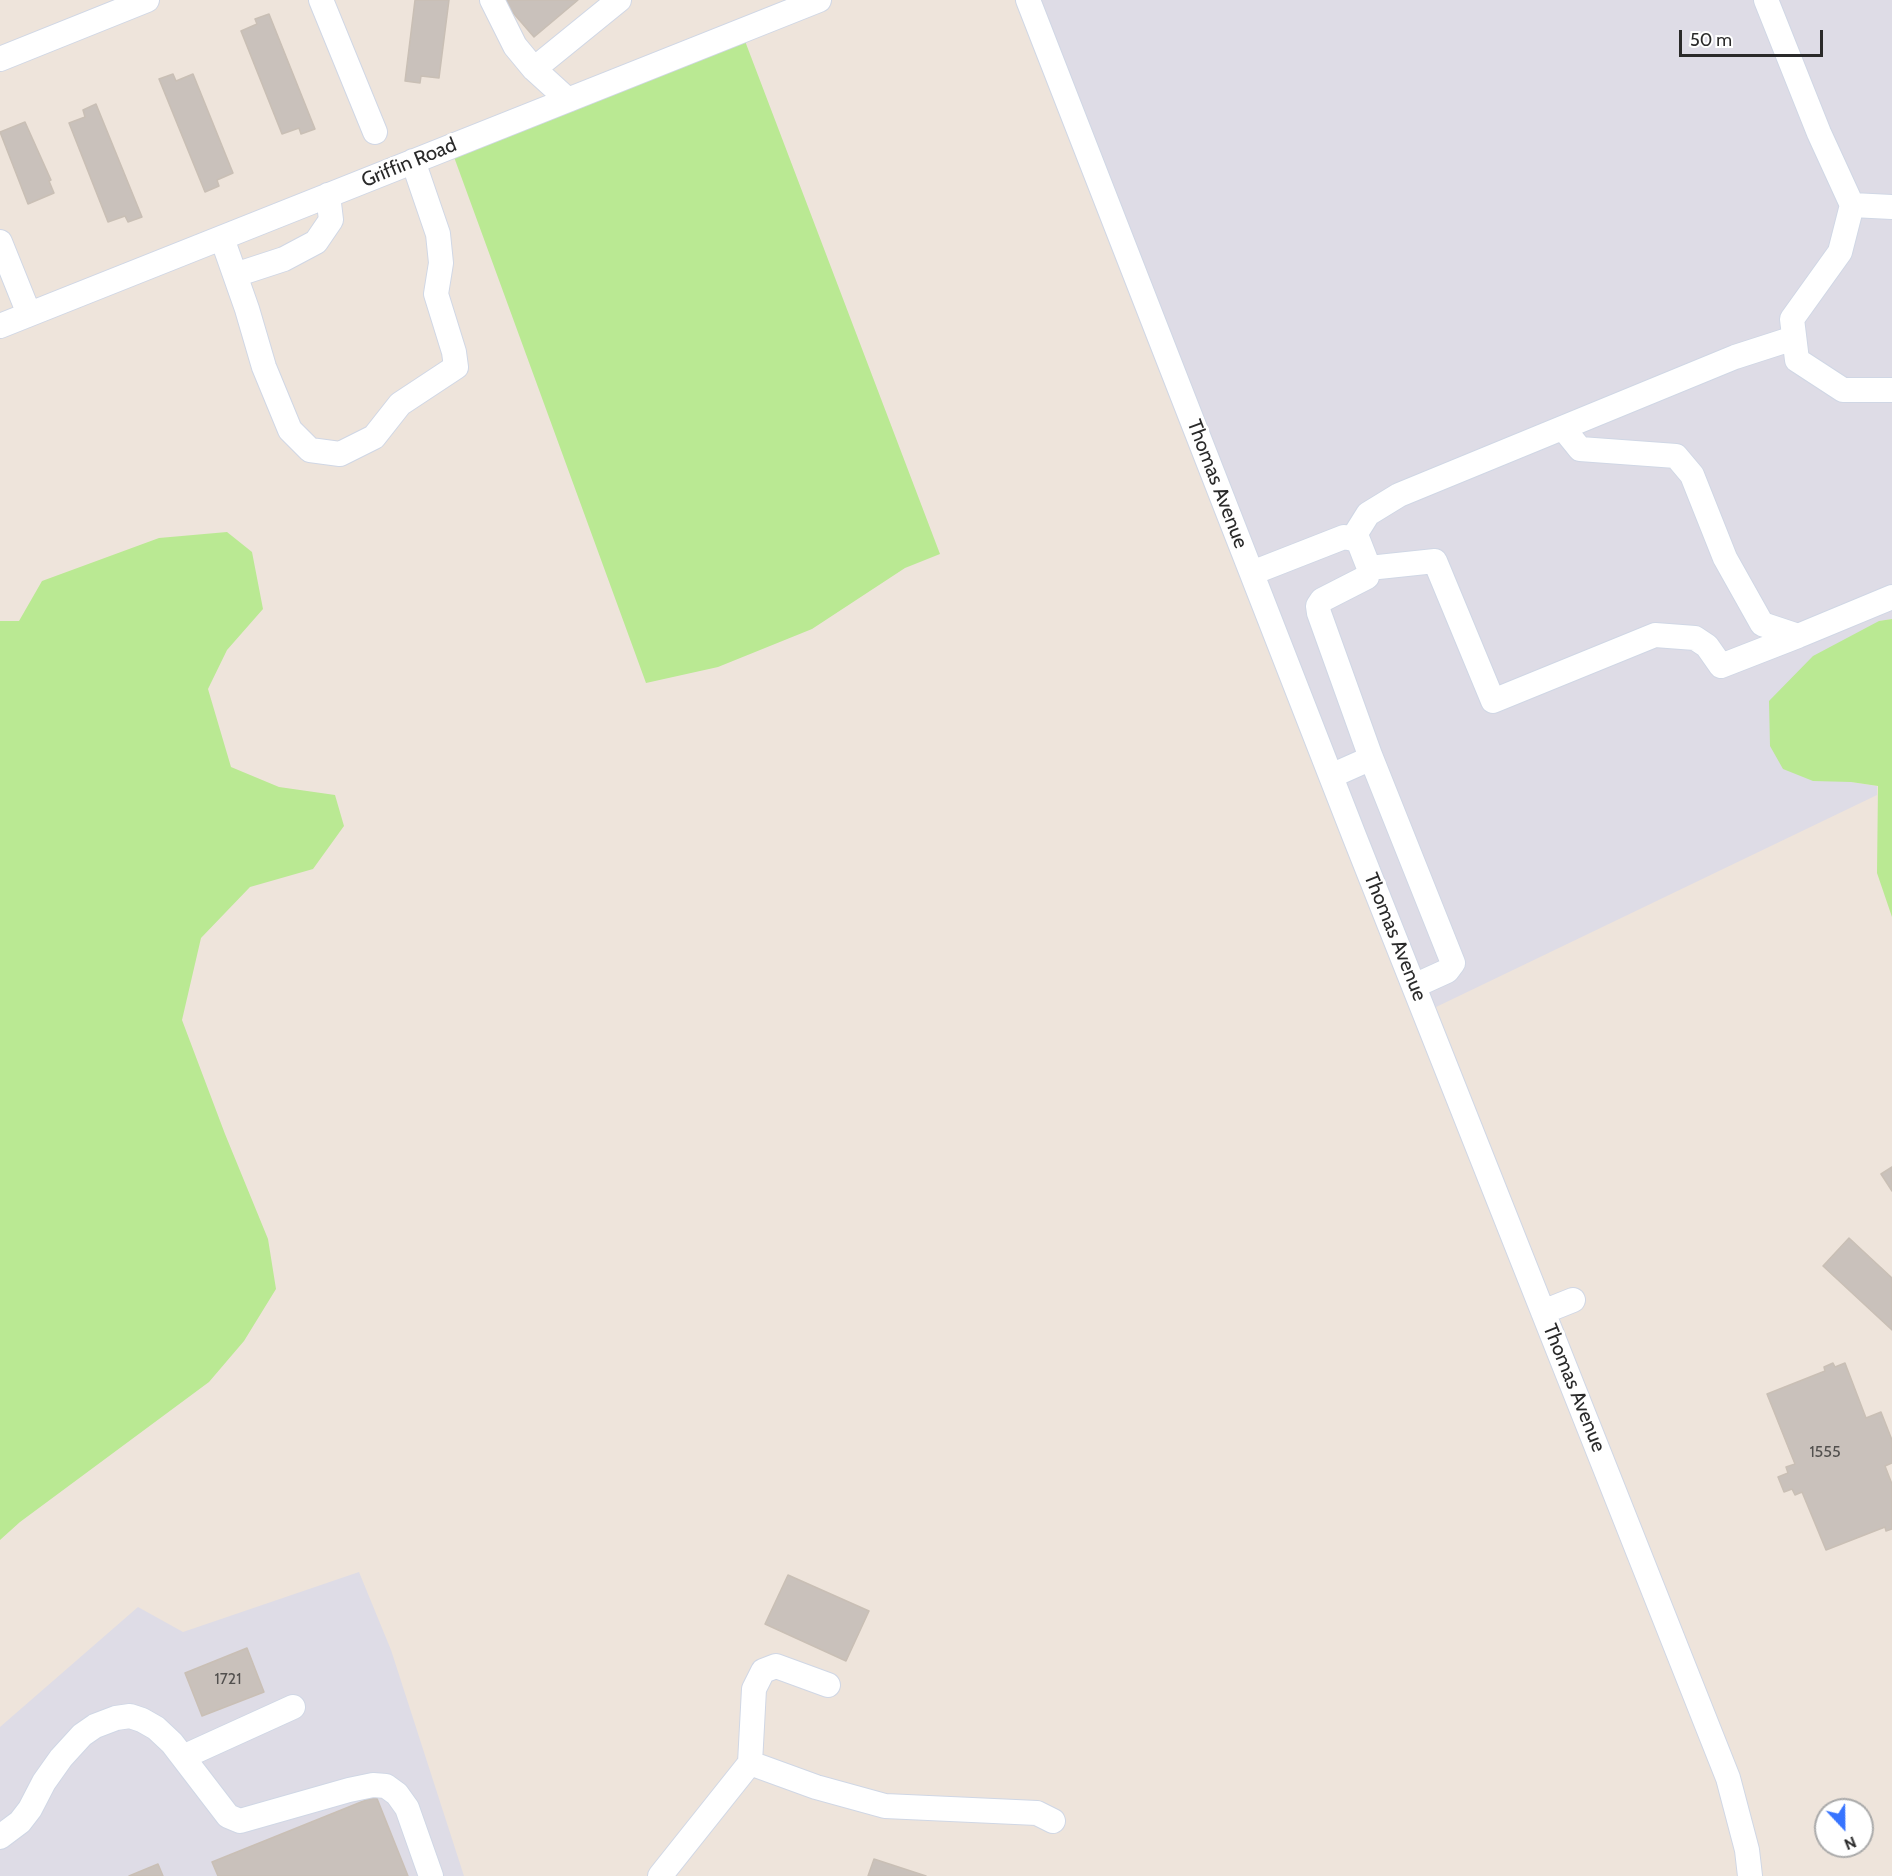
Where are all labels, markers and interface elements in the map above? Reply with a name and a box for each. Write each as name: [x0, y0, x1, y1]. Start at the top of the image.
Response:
scale bar: [1682, 18, 1826, 56]
text: 50 m: [1690, 29, 1732, 51]
street label: Griffin Road: [358, 133, 460, 193]
street label: Thomas Avenue: [1181, 416, 1253, 552]
street label: Thomas Avenue: [1358, 870, 1432, 1004]
street label: Thomas Avenue: [1537, 1321, 1611, 1455]
house number: 1555: [1809, 1442, 1841, 1462]
house number: 1721: [215, 1669, 241, 1689]
north arrow: [1814, 1798, 1874, 1858]
text: N: [1841, 1832, 1859, 1854]

